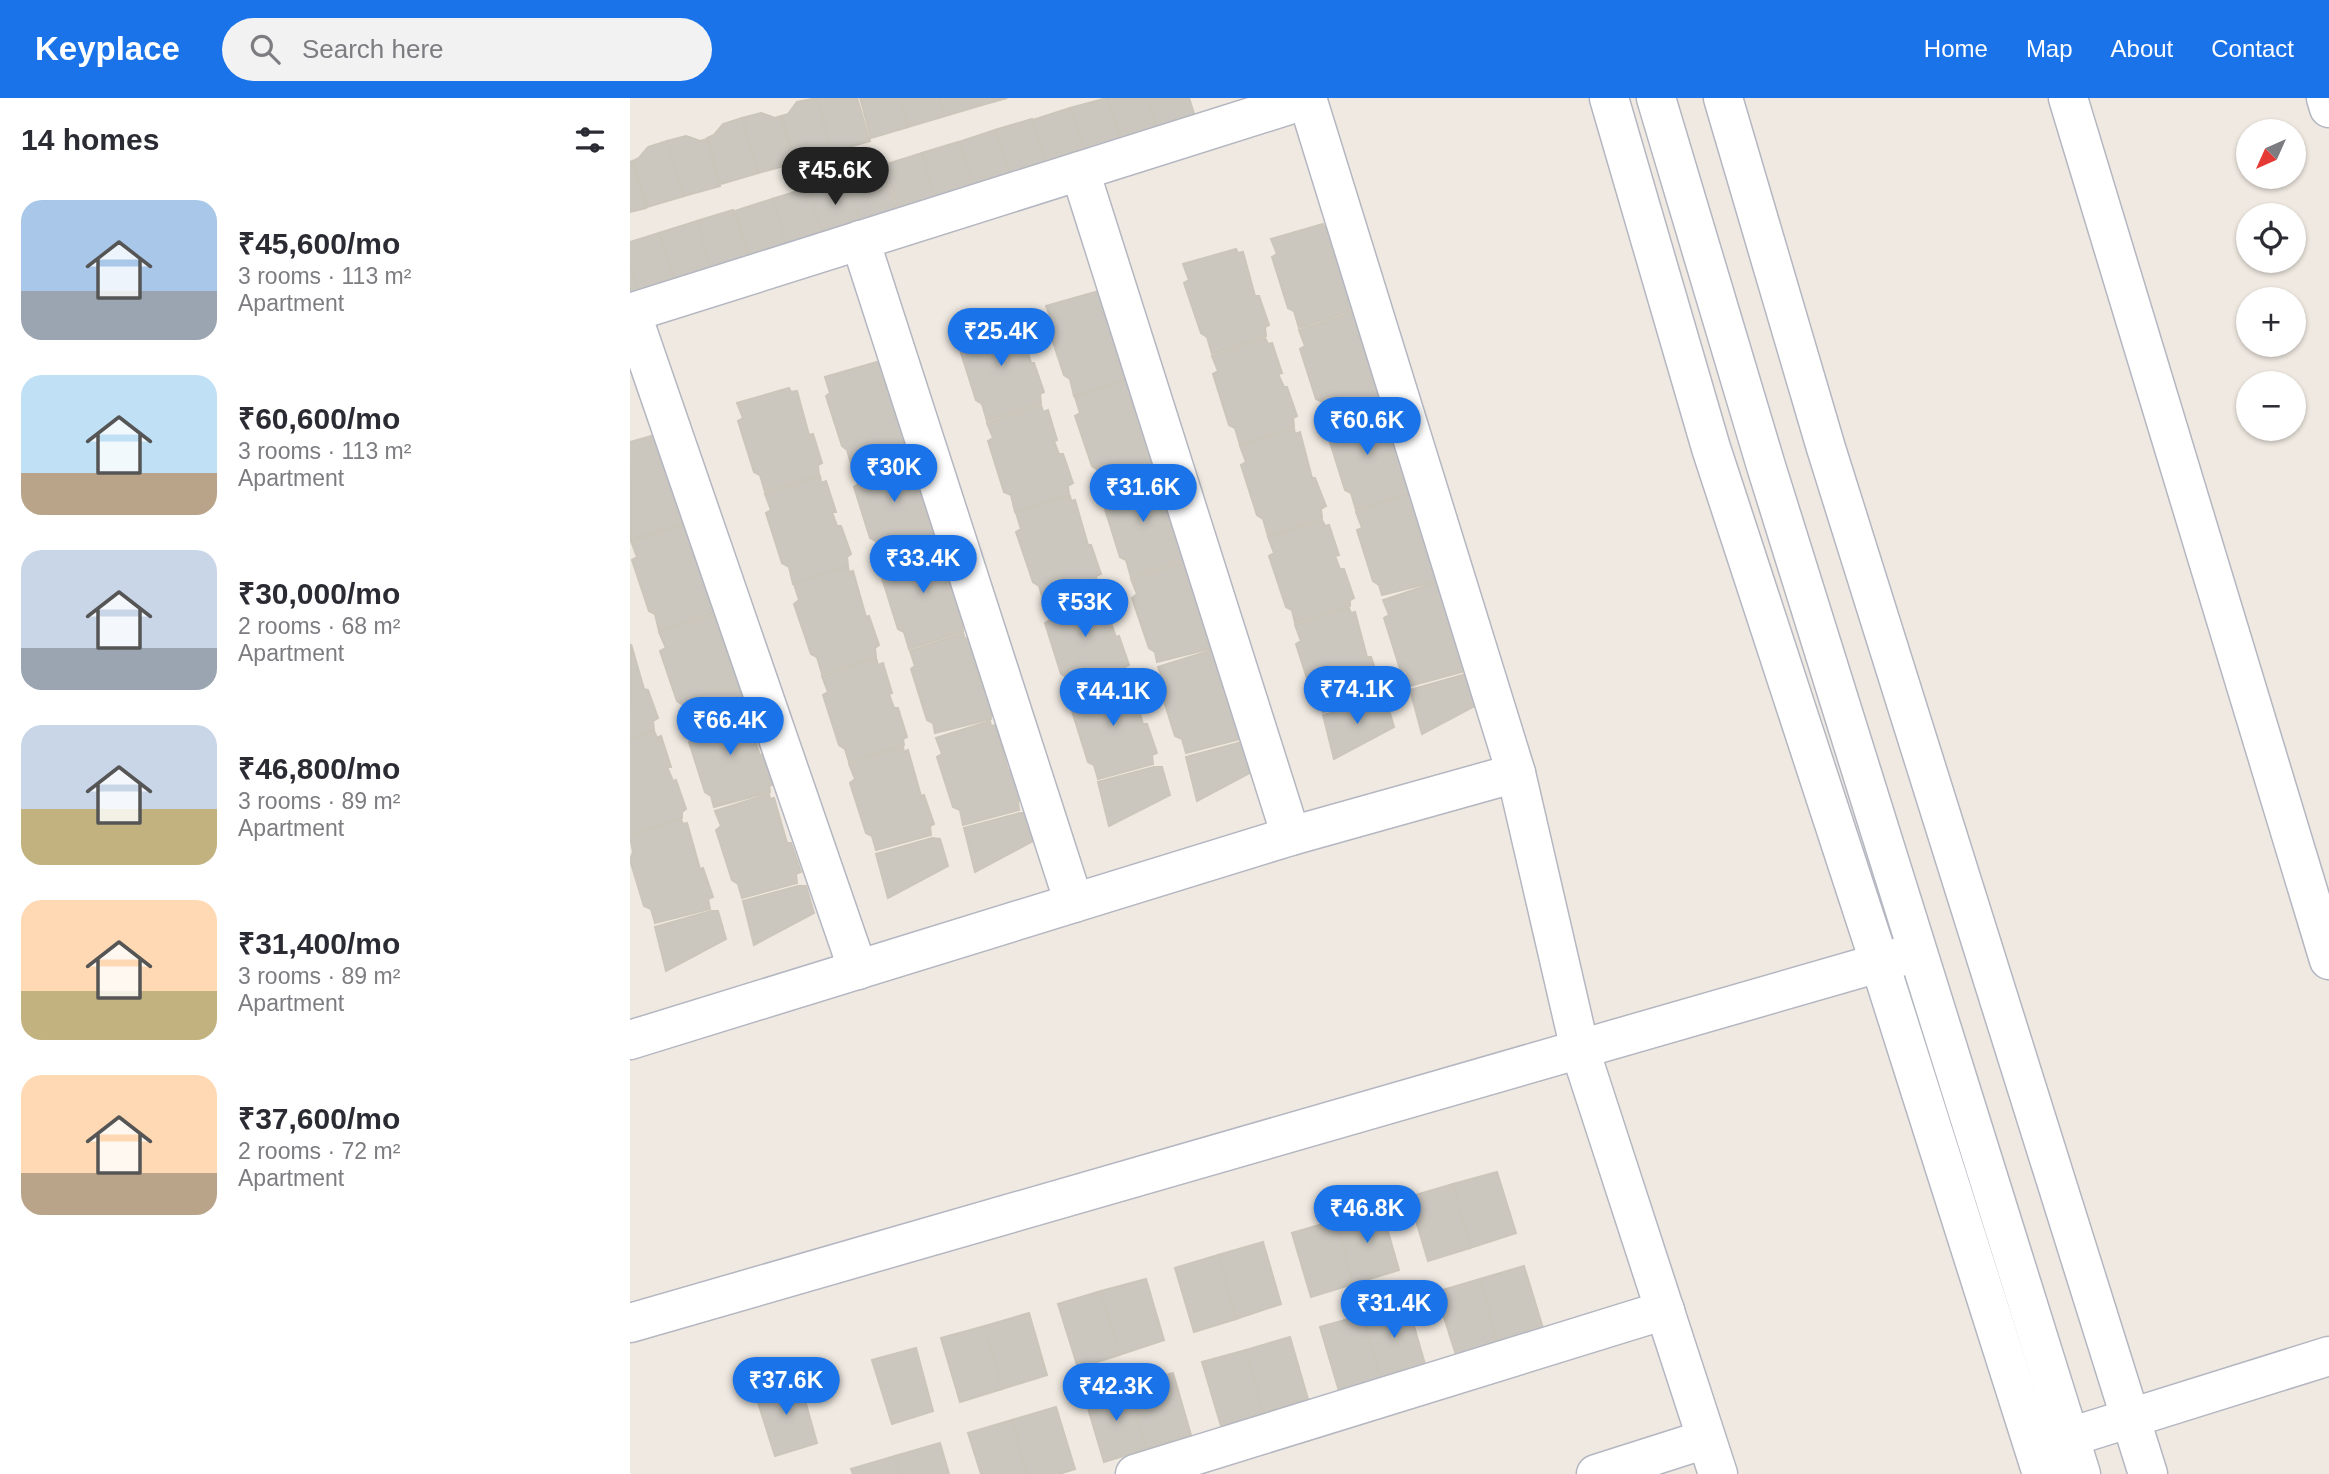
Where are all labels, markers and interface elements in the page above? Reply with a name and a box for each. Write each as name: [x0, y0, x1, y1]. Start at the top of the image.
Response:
search box: [222, 18, 712, 81]
text: Keyplace: [35, 30, 180, 67]
icon: search: [246, 30, 284, 68]
text: Search here: [302, 34, 444, 64]
text: Home: [1924, 35, 1988, 62]
text: Map: [2026, 35, 2073, 62]
text: About: [2111, 35, 2173, 62]
text: Contact: [2211, 35, 2294, 62]
north arrow: [2236, 119, 2306, 189]
map controls: [2236, 119, 2306, 441]
icon: filters: [571, 121, 609, 159]
text: 14 homes: [21, 123, 159, 156]
pin: ₹45.6K: [778, 148, 892, 207]
text: ₹45.6K: [798, 157, 872, 183]
button: locate: [2236, 203, 2306, 273]
text: ₹45,600/mo: [238, 227, 400, 260]
icon: home: [77, 228, 161, 312]
text: 3 rooms · 113 m²: [238, 263, 411, 289]
button: +: [2236, 287, 2306, 357]
text: Apartment: [238, 290, 344, 316]
pin: ₹25.4K: [944, 308, 1058, 368]
text: ₹25.4K: [964, 318, 1038, 344]
button: −: [2236, 371, 2306, 441]
pin: ₹60.6K: [1310, 398, 1424, 457]
text: ₹60,600/mo: [238, 402, 400, 435]
icon: home: [77, 403, 161, 487]
text: ₹60.6K: [1330, 407, 1404, 433]
text: 3 rooms · 113 m²: [238, 438, 411, 464]
pin: ₹30K: [853, 444, 935, 504]
text: ₹30K: [866, 454, 922, 480]
pin: ₹31.6K: [1086, 464, 1200, 524]
text: Apartment: [238, 465, 344, 491]
text: ₹31.6K: [1106, 474, 1180, 500]
pin: ₹33.4K: [866, 536, 980, 595]
text: ₹33.4K: [886, 545, 960, 571]
text: ₹30,000/mo: [238, 577, 400, 610]
icon: home: [77, 578, 161, 662]
pin: ₹53K: [1044, 580, 1126, 639]
text: ₹53K: [1057, 589, 1113, 615]
text: 2 rooms · 68 m²: [238, 613, 400, 639]
text: Apartment: [238, 640, 344, 666]
pin: ₹74.1K: [1300, 666, 1414, 726]
pin: ₹44.1K: [1056, 668, 1170, 728]
text: ₹74.1K: [1320, 676, 1394, 702]
text: ₹44.1K: [1076, 678, 1150, 704]
pin: ₹66.4K: [673, 698, 787, 757]
text: ₹66.4K: [693, 707, 767, 733]
text: ₹46,800/mo: [238, 752, 400, 785]
icon: home: [77, 753, 161, 837]
text: 3 rooms · 89 m²: [238, 788, 400, 814]
text: Apartment: [238, 815, 344, 841]
text: ₹31,400/mo: [238, 927, 400, 960]
icon: home: [77, 928, 161, 1012]
text: 3 rooms · 89 m²: [238, 963, 400, 989]
text: Apartment: [238, 990, 344, 1016]
text: ₹37,600/mo: [238, 1102, 400, 1135]
icon: home: [77, 1103, 161, 1187]
text: 2 rooms · 72 m²: [238, 1138, 400, 1164]
text: Apartment: [238, 1165, 344, 1191]
pin: ₹46.8K: [1310, 1186, 1424, 1245]
text: ₹46.8K: [1330, 1195, 1404, 1221]
pin: ₹31.4K: [1337, 1280, 1451, 1340]
text: ₹31.4K: [1357, 1290, 1431, 1316]
pin: ₹37.6K: [729, 1358, 843, 1417]
pin: ₹42.3K: [1059, 1364, 1173, 1423]
text: ₹37.6K: [749, 1367, 823, 1393]
text: ₹42.3K: [1079, 1373, 1153, 1399]

